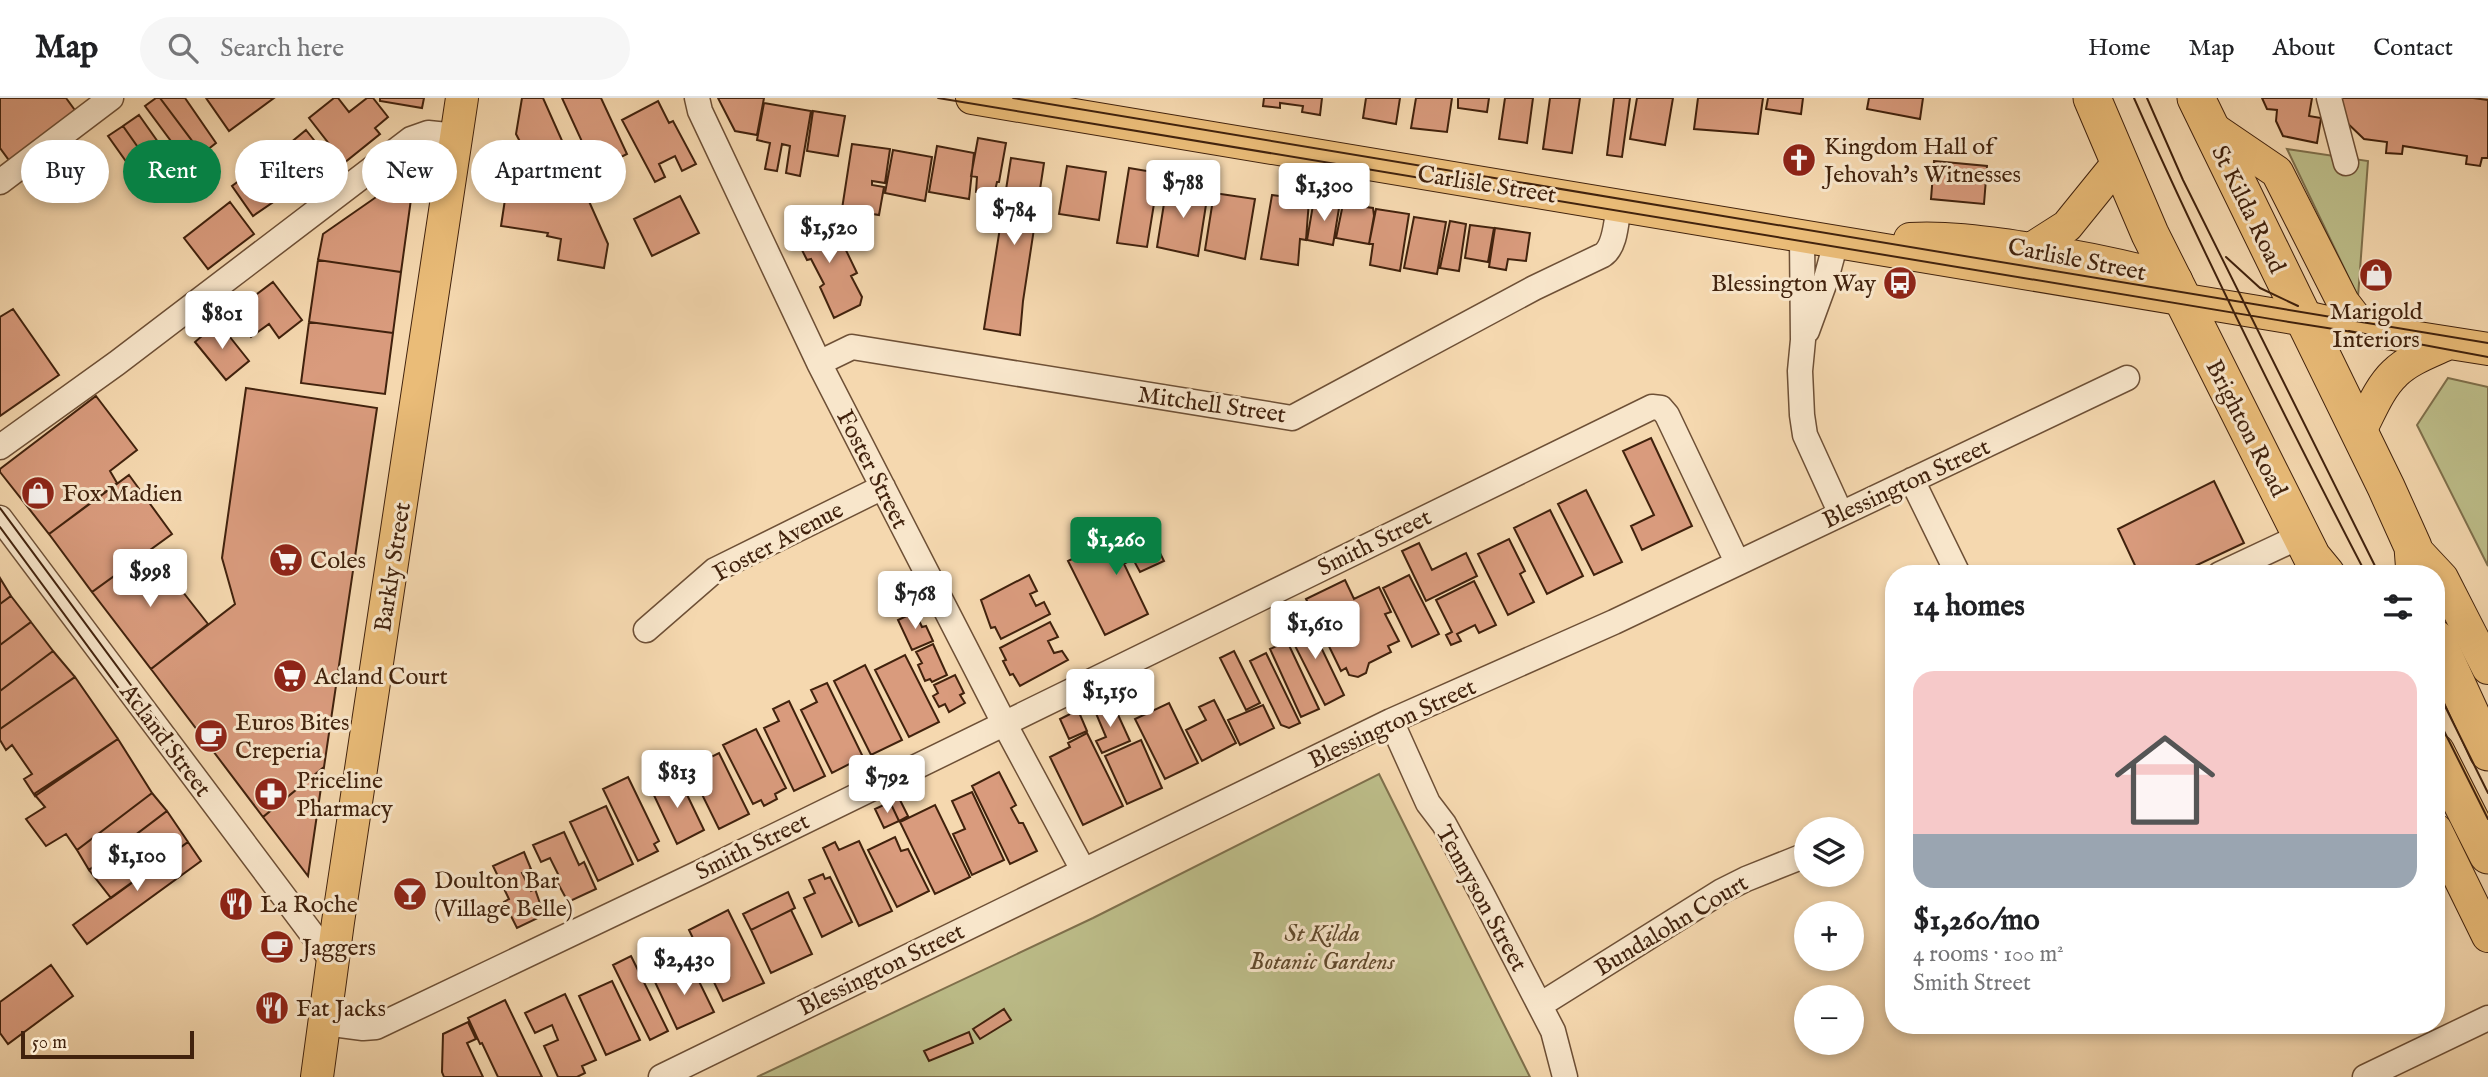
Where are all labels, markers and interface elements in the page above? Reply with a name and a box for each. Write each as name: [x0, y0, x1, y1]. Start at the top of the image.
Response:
search box: [140, 17, 630, 80]
text: Map: [35, 27, 98, 69]
icon: search: [164, 29, 202, 67]
text: Search here: [220, 32, 344, 65]
text: Home: [2088, 33, 2151, 64]
text: Map: [2189, 33, 2235, 64]
text: About: [2273, 33, 2335, 64]
text: Contact: [2373, 33, 2453, 64]
place label: Kingdom Hall of Jehovah's Witnesses: [1821, 132, 2021, 191]
chip: Buy: [21, 140, 109, 203]
chip: Rent: [123, 140, 221, 203]
chip: Filters: [235, 140, 348, 203]
chip: New: [362, 140, 457, 203]
chip: Apartment: [471, 140, 626, 203]
church icon: Kingdom Hall of Jehovah's Witnesses: [1780, 141, 1818, 179]
street label: St Kilda Road: [2203, 141, 2292, 279]
street label: Carlisle Street: [1415, 159, 1558, 212]
pin: $788: [1142, 160, 1224, 220]
pin: $1,300: [1267, 164, 1381, 223]
text: $788: [1162, 168, 1204, 197]
text: $1,300: [1295, 171, 1353, 200]
pin: $784: [973, 188, 1055, 247]
text: $784: [992, 195, 1036, 224]
pin: $1,520: [772, 206, 886, 265]
text: $1,520: [800, 213, 858, 242]
street label: Carlisle Street: [2005, 232, 2148, 289]
shop icon: Marigold Interiors: [2357, 256, 2395, 294]
bus stop icon: Blessington Way: [1881, 264, 1919, 302]
place label: Blessington Way: [1711, 269, 1876, 300]
pin: $801: [181, 292, 263, 351]
place label: Marigold Interiors: [2329, 297, 2423, 356]
text: $801: [201, 299, 243, 328]
street label: Brighton Road: [2198, 355, 2294, 503]
street label: Mitchell Street: [1136, 380, 1288, 431]
street label: Foster Street: [828, 405, 915, 534]
street label: Blessington Street: [1818, 432, 1995, 537]
shop icon: Fox Madien: [19, 474, 57, 512]
place label: Fox Madien: [62, 479, 183, 510]
street label: Foster Avenue: [708, 495, 849, 590]
street label: Barkly Street: [368, 500, 419, 634]
street label: Smith Street: [1313, 502, 1437, 584]
pin: $1,260: [1059, 518, 1173, 577]
text: $1,260: [1086, 525, 1146, 554]
supermarket icon: Coles: [267, 541, 305, 579]
place label: Coles: [310, 546, 366, 577]
pin: $998: [109, 550, 191, 609]
text: $998: [129, 557, 171, 586]
pin: $768: [874, 572, 956, 631]
text: $768: [894, 579, 936, 608]
text: 14 homes: [1913, 588, 2025, 626]
icon: filters: [2379, 588, 2417, 626]
pin: $1,610: [1258, 602, 1372, 661]
text: $1,610: [1287, 609, 1343, 638]
supermarket icon: Acland Court: [271, 657, 309, 695]
place label: Acland Court: [313, 662, 448, 693]
pin: $1,150: [1053, 670, 1167, 729]
street label: Blessington Street: [1304, 672, 1481, 777]
street label: Acland Street: [112, 677, 217, 804]
text: $1,150: [1082, 677, 1138, 706]
place label: Euros Bites Creperia: [235, 708, 349, 767]
cafe icon: Euros Bites Creperia: [192, 717, 230, 755]
icon: home: [2102, 717, 2228, 843]
pin: $813: [636, 750, 718, 810]
pin: $792: [846, 756, 928, 815]
text: $813: [658, 758, 696, 787]
text: $792: [865, 763, 909, 792]
place label: Priceline Pharmacy: [296, 766, 393, 825]
pharmacy icon: Priceline Pharmacy: [252, 775, 290, 813]
street label: Smith Street: [691, 806, 815, 888]
map controls: [1794, 817, 1864, 1055]
button: layers: [1794, 817, 1864, 887]
street label: Tennyson Street: [1428, 820, 1534, 977]
pin: $1,100: [80, 834, 194, 893]
text: $1,100: [108, 841, 166, 870]
place label: Doulton Bar (Village Belle): [434, 866, 573, 925]
street label: Bundalohn Court: [1589, 868, 1754, 984]
bar icon: Doulton Bar (Village Belle): [391, 875, 429, 913]
restaurant icon: La Roche: [217, 885, 255, 923]
place label: La Roche: [260, 890, 358, 921]
button: +: [1794, 901, 1864, 971]
text: $1,260/mo: [1913, 902, 2040, 940]
street label: Blessington Street: [793, 917, 970, 1024]
park label: St Kilda Botanic Gardens: [1249, 919, 1396, 978]
cafe icon: Jaggers: [258, 928, 296, 966]
place label: Jaggers: [299, 933, 376, 964]
pin: $2,430: [627, 937, 741, 997]
text: 4 rooms · 100 m²: [1913, 940, 2064, 969]
text: $2,430: [653, 945, 715, 974]
text: Smith Street: [1913, 969, 2031, 998]
button: −: [1794, 985, 1864, 1055]
restaurant icon: Fat Jacks: [253, 989, 291, 1027]
place label: Fat Jacks: [296, 994, 386, 1025]
scale bar: [21, 1028, 194, 1060]
text: 50 m: [32, 1031, 67, 1055]

